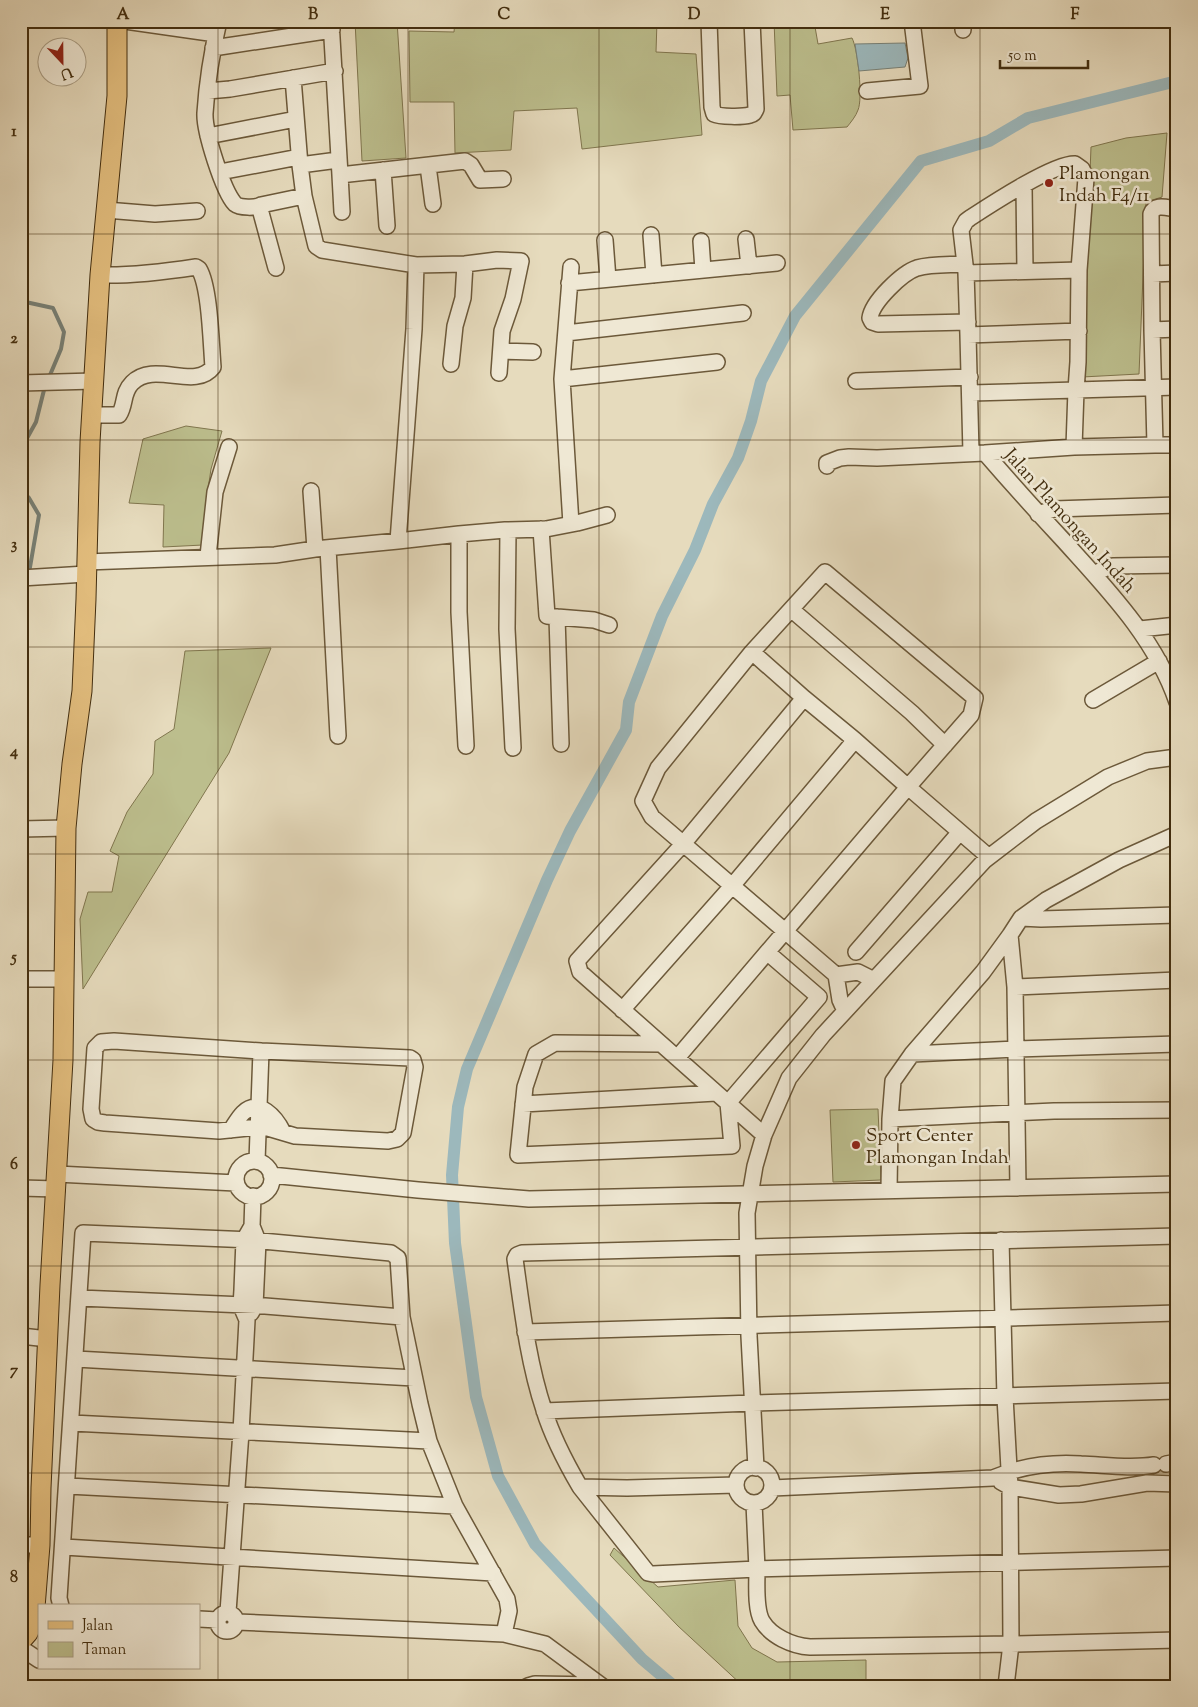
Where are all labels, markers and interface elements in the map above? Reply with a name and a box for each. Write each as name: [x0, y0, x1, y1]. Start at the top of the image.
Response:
text: A: [117, 4, 130, 27]
text: B: [308, 4, 318, 27]
text: C: [498, 4, 511, 27]
text: D: [688, 4, 701, 27]
text: E: [880, 4, 890, 27]
text: F: [1071, 4, 1080, 27]
north arrow: [38, 38, 88, 88]
scale bar: [1000, 38, 1088, 70]
text: 50 m: [1007, 46, 1037, 67]
text: U: [57, 61, 75, 84]
text: 1: [11, 121, 17, 144]
place label: Plamongan Indah F4/11: [1059, 161, 1150, 210]
marker: Plamongan Indah F4/11: [1043, 177, 1055, 189]
text: 2: [10, 328, 18, 351]
street label: Jalan Plamongan Indah: [996, 443, 1142, 600]
text: 3: [11, 534, 18, 557]
text: 4: [9, 741, 18, 764]
text: 5: [9, 947, 17, 970]
place label: Sport Center Plamongan Indah: [866, 1123, 1009, 1172]
marker: Sport Center Plamongan Indah: [850, 1139, 862, 1151]
text: 6: [10, 1154, 18, 1177]
text: 7: [10, 1360, 19, 1383]
text: 8: [10, 1567, 18, 1590]
legend: [38, 1604, 200, 1670]
text: Jalan: [81, 1616, 113, 1637]
text: Taman: [82, 1640, 126, 1661]

